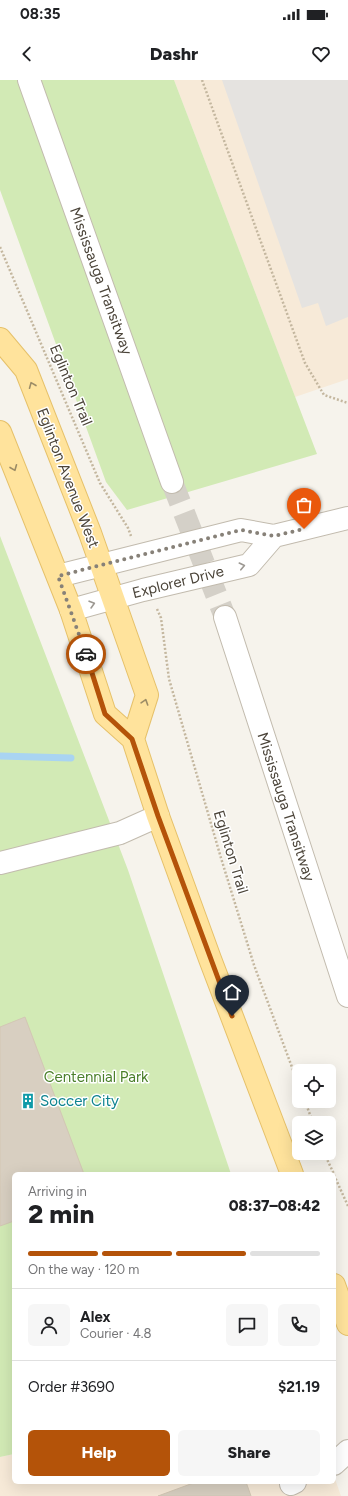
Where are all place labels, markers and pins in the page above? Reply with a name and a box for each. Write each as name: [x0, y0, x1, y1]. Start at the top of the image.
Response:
pin: [287, 488, 321, 529]
pin: [215, 975, 249, 1016]
building icon: Soccer City: [19, 1092, 37, 1110]
place label: Soccer City: [40, 1092, 119, 1110]

